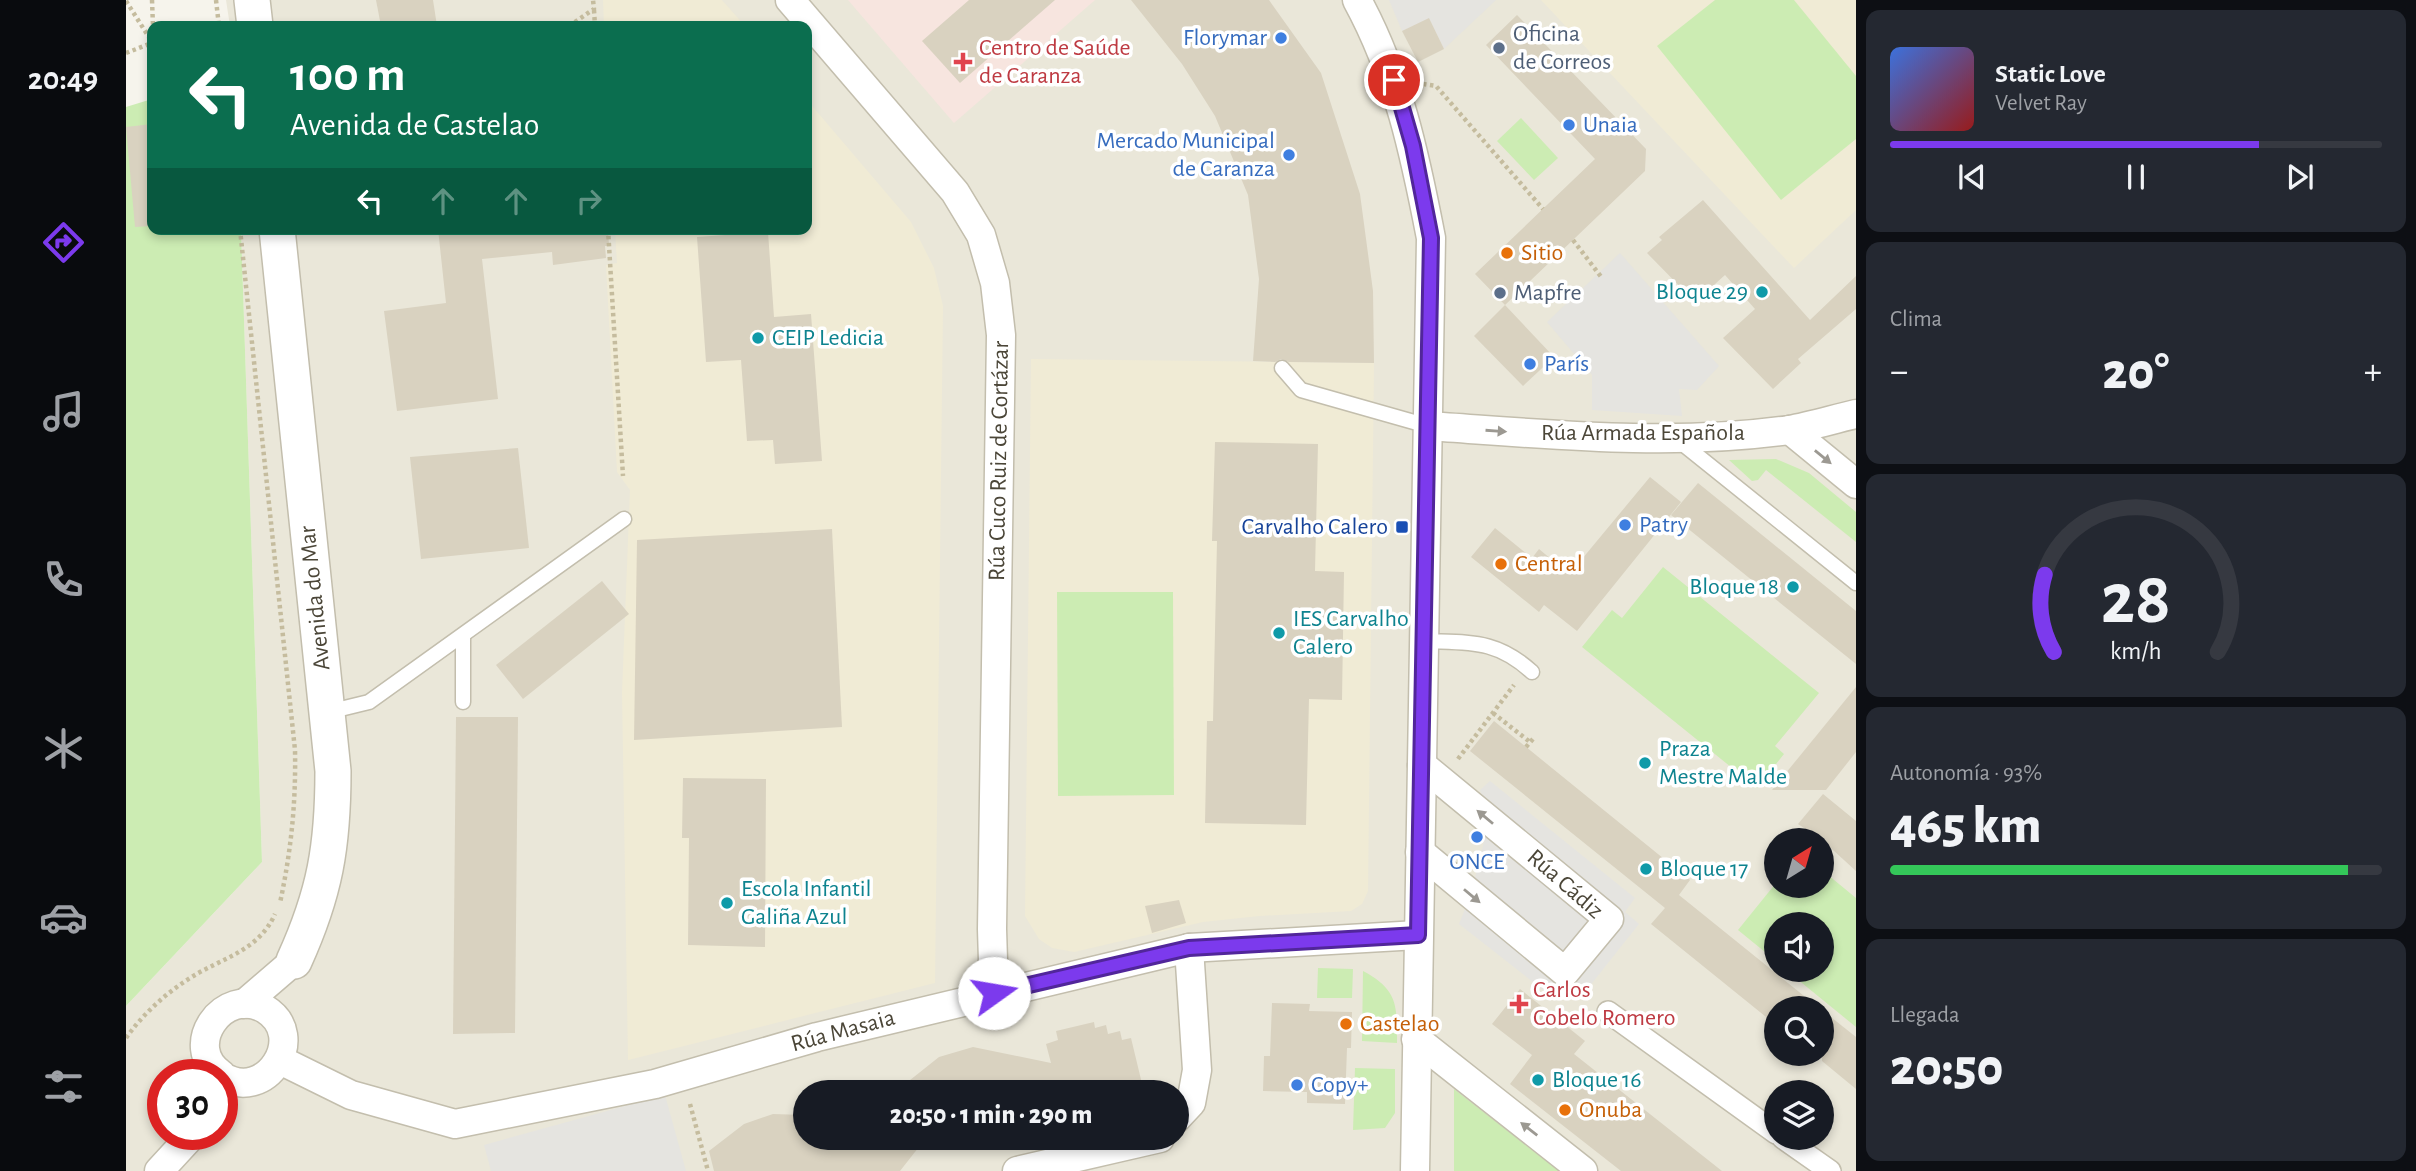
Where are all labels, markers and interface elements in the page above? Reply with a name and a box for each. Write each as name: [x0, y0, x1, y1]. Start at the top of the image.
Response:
place label: Oficina de Correos: [1513, 22, 1611, 74]
place label: Florymar: [1183, 26, 1267, 50]
marker: Florymar: [1273, 30, 1289, 46]
place label: Centro de Saúde de Caranza: [979, 36, 1131, 88]
marker: Oficina de Correos: [1491, 40, 1507, 56]
icon: left: [175, 49, 266, 140]
pin: [1364, 50, 1424, 110]
text: 100 m: [290, 51, 406, 100]
marker: Centro de Saúde de Caranza: [953, 52, 973, 72]
icon: arrive: [1375, 61, 1413, 99]
text: Static Love: [1995, 61, 2106, 87]
text: 20:49: [28, 63, 98, 95]
text: Velvet Ray: [1995, 92, 2087, 115]
text: Avenida de Castelao: [290, 109, 539, 141]
place label: Unaia: [1583, 113, 1638, 137]
marker: Unaia: [1561, 117, 1577, 133]
place label: Mercado Municipal de Caranza: [1097, 129, 1275, 181]
marker: Mercado Municipal de Caranza: [1281, 147, 1297, 163]
icon: previous: [1953, 158, 1991, 196]
icon: pause: [2117, 158, 2155, 196]
icon: next: [2281, 158, 2319, 196]
icon: left: [351, 182, 389, 220]
icon: ahead: [424, 182, 462, 220]
icon: ahead: [497, 182, 535, 220]
icon: right: [570, 182, 608, 220]
icon: directions: [39, 218, 88, 267]
place label: Sitio: [1521, 241, 1563, 265]
marker: Sitio: [1499, 245, 1515, 261]
place label: Bloque 29: [1656, 280, 1748, 304]
place label: Mapfre: [1514, 281, 1582, 305]
marker: Bloque 29: [1754, 284, 1770, 300]
marker: Mapfre: [1492, 285, 1508, 301]
text: Clima: [1890, 308, 1942, 331]
place label: CEIP Ledicia: [772, 326, 884, 350]
marker: CEIP Ledicia: [750, 330, 766, 346]
street label: Rúa Cuco Ruiz de Cortázar: [985, 340, 1013, 581]
text: 20°: [2102, 346, 2170, 398]
place label: París: [1544, 352, 1589, 376]
text: −: [1890, 353, 1908, 391]
text: +: [2364, 353, 2382, 391]
marker: París: [1522, 356, 1538, 372]
icon: music: [39, 387, 88, 436]
street label: Rúa Armada Española: [1541, 421, 1745, 445]
one-way arrow: [1485, 425, 1507, 436]
one-way arrow: [1814, 449, 1832, 465]
place label: Patry: [1639, 513, 1688, 537]
place label: Carvalho Calero: [1242, 515, 1388, 539]
marker: Patry: [1617, 517, 1633, 533]
marker: Carvalho Calero: [1394, 519, 1410, 535]
street label: Avenida do Mar: [295, 524, 335, 672]
place label: Central: [1515, 552, 1583, 576]
icon: phone: [39, 555, 88, 604]
marker: Central: [1493, 556, 1509, 572]
text: 28: [2101, 564, 2171, 637]
place label: Bloque 18: [1689, 575, 1779, 599]
marker: Bloque 18: [1785, 579, 1801, 595]
place label: IES Carvalho Calero: [1293, 607, 1409, 659]
marker: IES Carvalho Calero: [1271, 625, 1287, 641]
text: km/h: [2110, 638, 2162, 663]
icon: climate: [39, 724, 88, 773]
place label: Praza Mestre Malde: [1659, 737, 1787, 789]
marker: Praza Mestre Malde: [1637, 755, 1653, 771]
text: Autonomía · 93%: [1890, 762, 2042, 785]
text: 465 km: [1890, 800, 2041, 852]
one-way arrow: [1477, 810, 1494, 825]
north arrow: [1764, 828, 1834, 898]
map controls: [1764, 828, 1834, 1150]
marker: ONCE: [1469, 829, 1485, 845]
street label: Rúa Cádiz: [1522, 845, 1608, 923]
place label: ONCE: [1449, 850, 1505, 874]
place label: Bloque 17: [1660, 857, 1748, 881]
marker: Bloque 17: [1638, 861, 1654, 877]
place label: Escola Infantil Galiña Azul: [741, 877, 871, 929]
one-way arrow: [1464, 888, 1481, 903]
icon: car: [39, 893, 88, 942]
marker: Escola Infantil Galiña Azul: [719, 895, 735, 911]
button: sound: [1764, 912, 1834, 982]
position arrow: [957, 956, 1031, 1030]
place label: Carlos Cobelo Romero: [1533, 978, 1676, 1030]
marker: Carlos Cobelo Romero: [1511, 996, 1527, 1012]
button: search: [1764, 996, 1834, 1066]
text: Llegada: [1890, 1004, 1960, 1027]
street label: Rúa Masaia: [788, 1006, 898, 1056]
place label: Castelao: [1360, 1012, 1440, 1036]
marker: Castelao: [1338, 1016, 1354, 1032]
text: 20:50: [1890, 1042, 2003, 1094]
speed limit sign: 30: [147, 1059, 238, 1150]
icon: filters: [39, 1062, 88, 1111]
place label: Bloque 16: [1552, 1068, 1642, 1092]
marker: Bloque 16: [1530, 1072, 1546, 1088]
place label: Copy+: [1311, 1073, 1368, 1097]
marker: Copy+: [1289, 1077, 1305, 1093]
button: layers: [1764, 1080, 1834, 1150]
place label: Onuba: [1579, 1098, 1642, 1122]
text: 20:50 · 1 min · 290 m: [890, 1102, 1092, 1128]
marker: Onuba: [1557, 1102, 1573, 1118]
one-way arrow: [1521, 1121, 1539, 1136]

